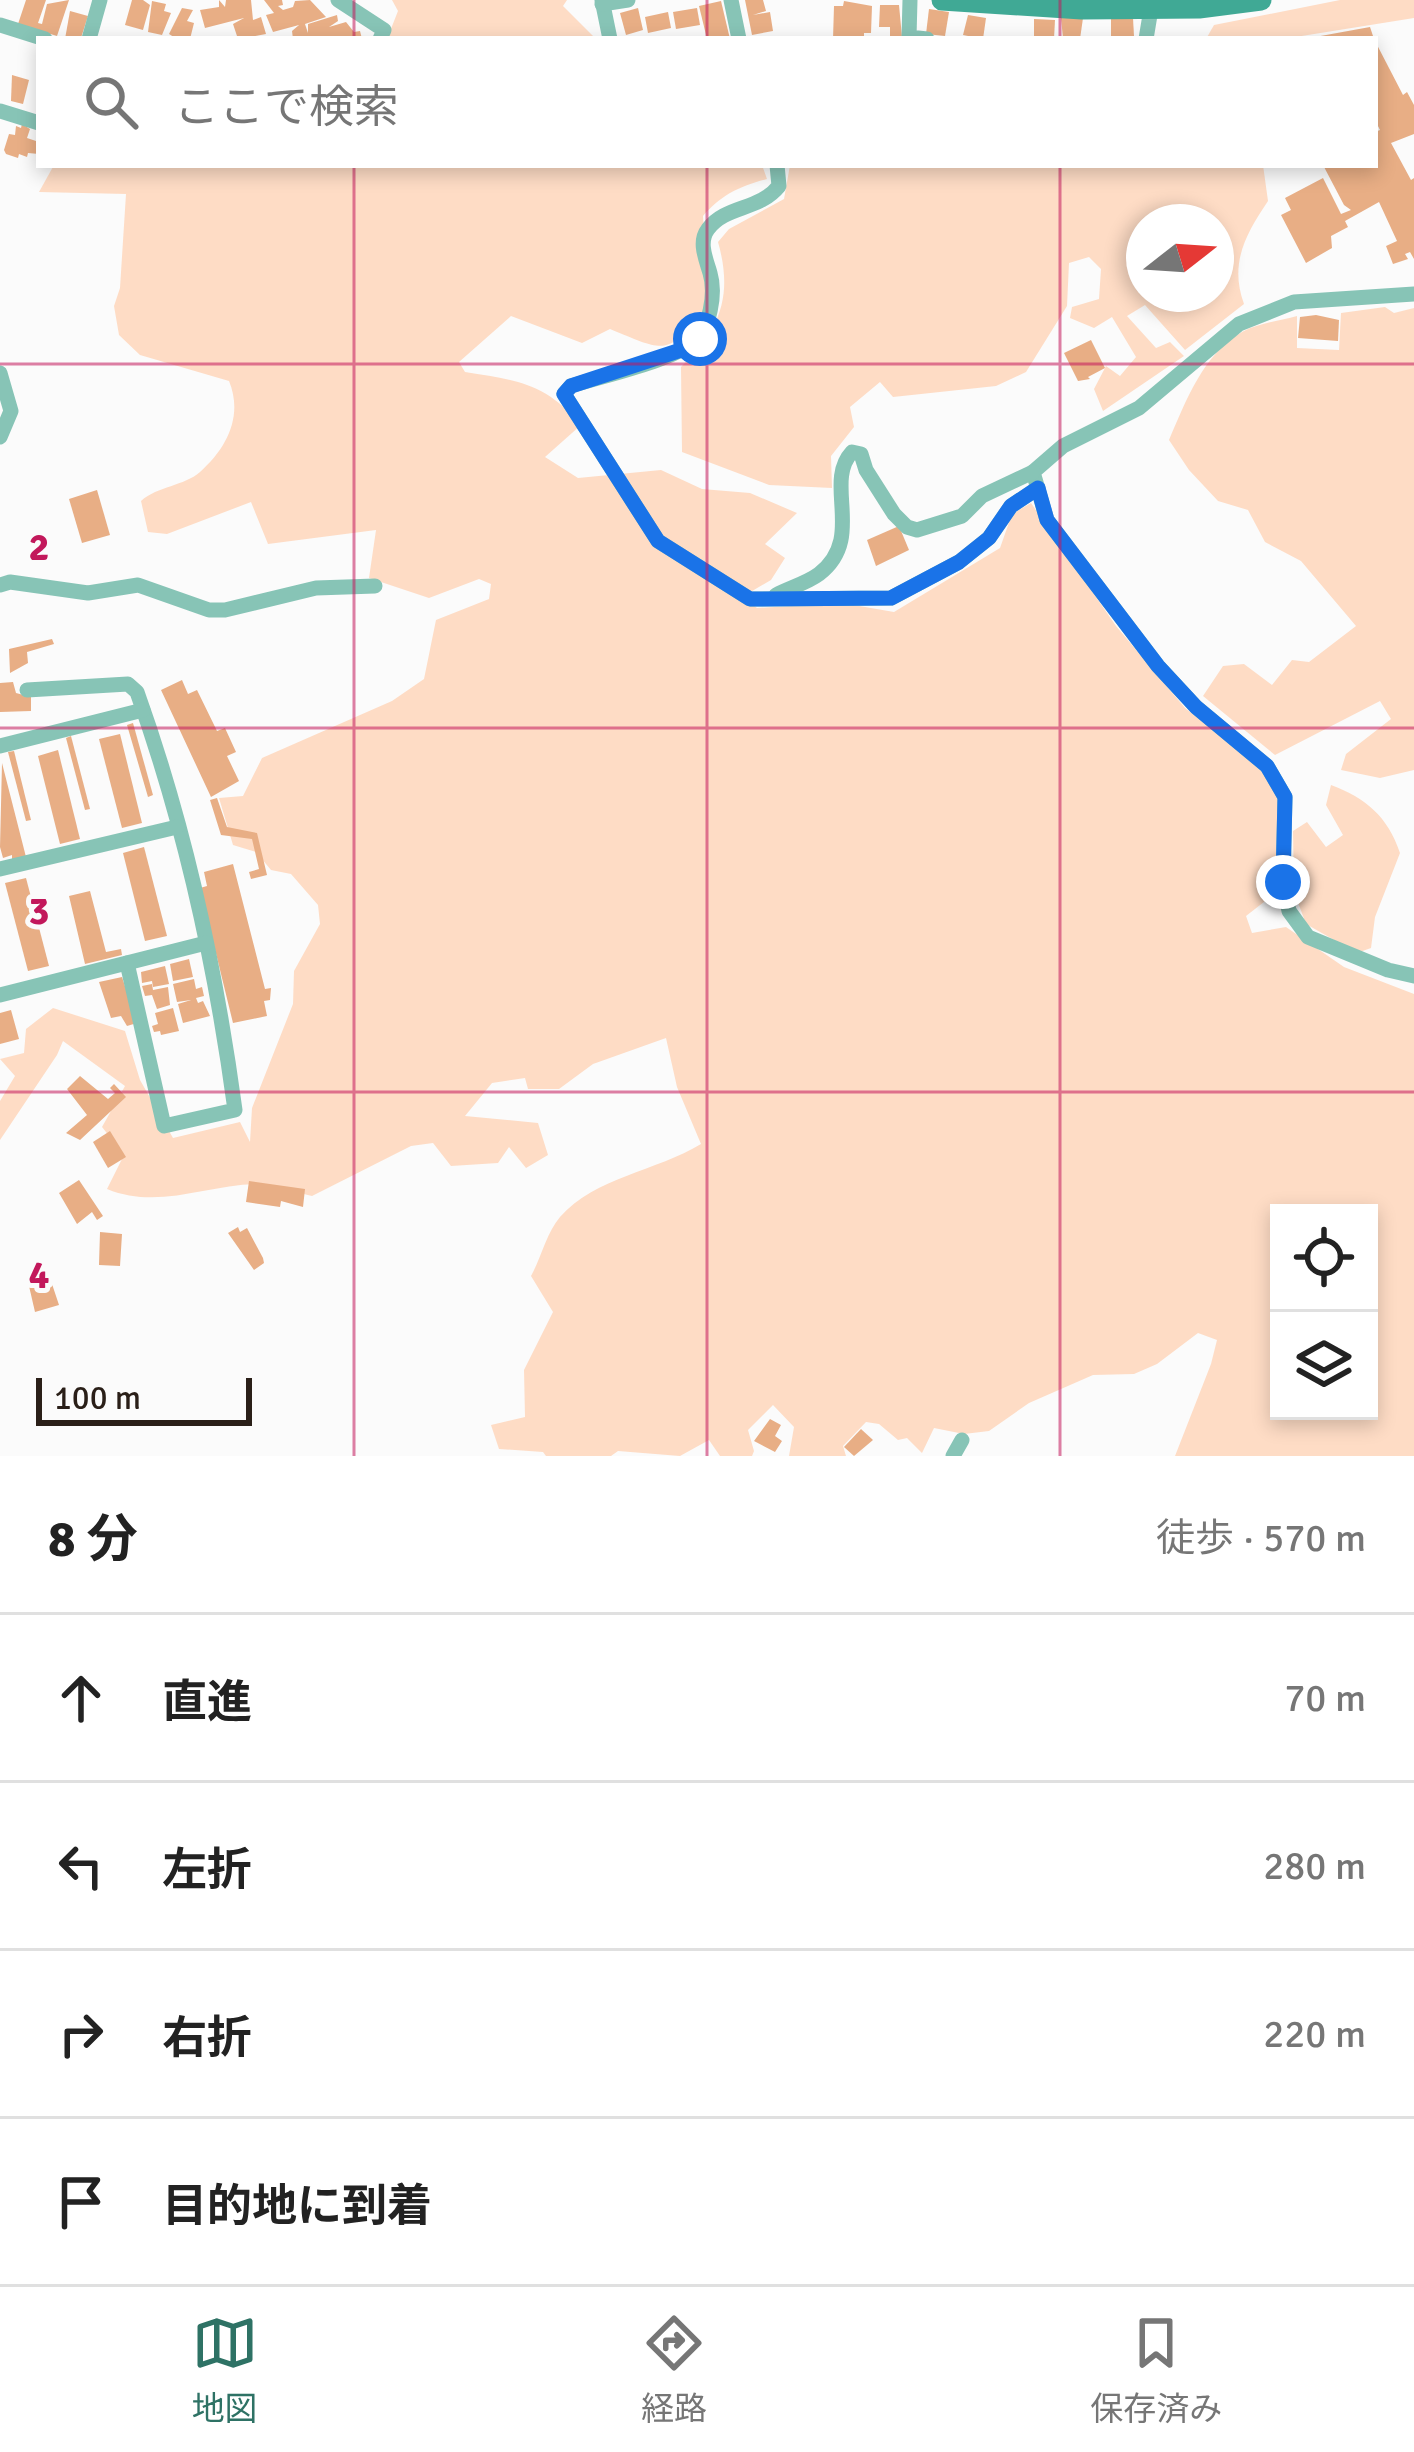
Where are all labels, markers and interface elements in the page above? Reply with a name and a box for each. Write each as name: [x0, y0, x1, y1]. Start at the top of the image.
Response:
search box: [36, 36, 1378, 168]
icon: search: [78, 69, 144, 135]
text: ここで検索: [174, 80, 399, 135]
north arrow: [1126, 204, 1234, 312]
route start: [673, 312, 727, 366]
text: 2: [28, 523, 50, 571]
route end: [1256, 855, 1310, 909]
text: 3: [28, 887, 50, 935]
map controls: [1270, 1204, 1378, 1420]
button: locate: [1270, 1204, 1378, 1312]
text: 4: [28, 1251, 50, 1299]
button: layers: [1270, 1312, 1378, 1420]
scale bar: [36, 1372, 252, 1425]
text: 100 m: [54, 1378, 141, 1419]
text: 8 分: [48, 1508, 138, 1571]
text: 徒歩 · 570 m: [1156, 1514, 1366, 1562]
icon: ahead: [48, 1665, 114, 1731]
text: 70 m: [1284, 1674, 1366, 1722]
text: 直進: [162, 1675, 252, 1730]
icon: left: [48, 1833, 114, 1899]
text: 280 m: [1263, 1842, 1366, 1890]
text: 左折: [162, 1843, 252, 1898]
icon: right: [48, 2001, 114, 2067]
text: 220 m: [1263, 2010, 1366, 2058]
text: 右折: [162, 2011, 252, 2066]
icon: arrive: [48, 2169, 114, 2235]
text: 目的地に到着: [162, 2179, 432, 2234]
tab: 地図: [192, 2310, 258, 2430]
tab: 経路: [641, 2310, 707, 2430]
tab: 保存済み: [1090, 2310, 1222, 2430]

